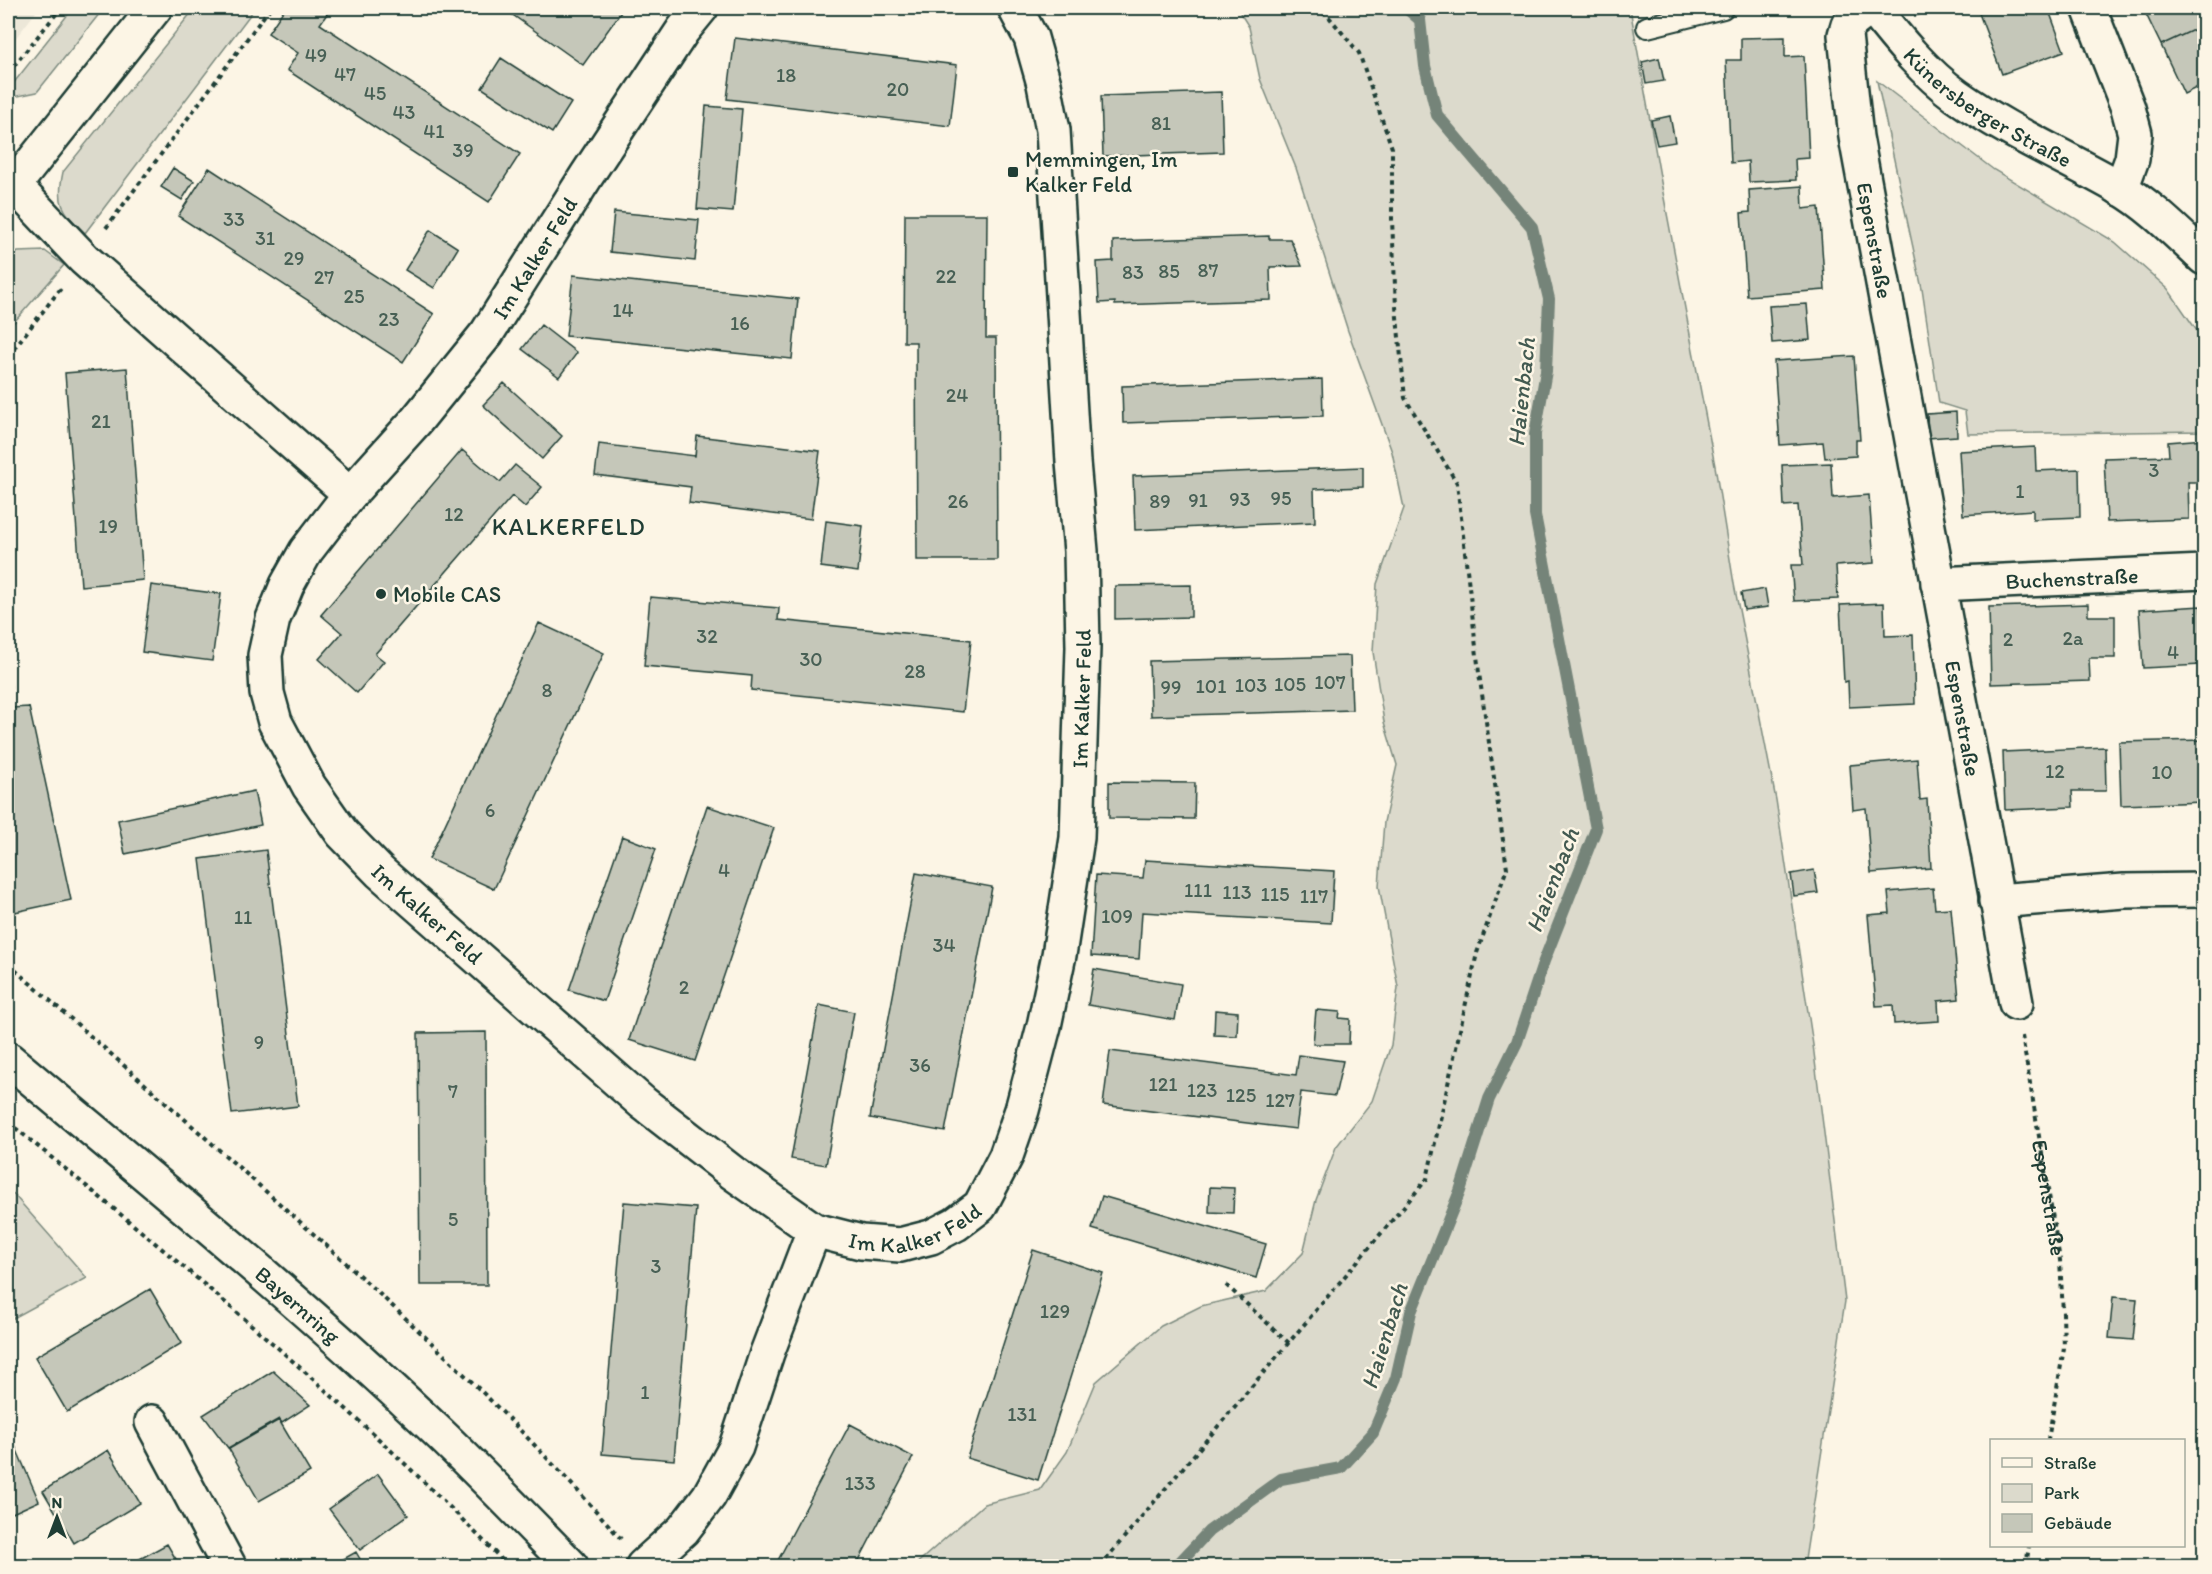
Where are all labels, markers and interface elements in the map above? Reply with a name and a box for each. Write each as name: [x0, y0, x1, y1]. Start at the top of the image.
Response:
street label: Künersberger Straße: [1898, 42, 2077, 173]
house number: 49: [305, 43, 327, 67]
house number: 47: [334, 62, 356, 86]
house number: 18: [776, 63, 796, 87]
house number: 20: [887, 77, 909, 101]
house number: 45: [364, 81, 386, 105]
house number: 43: [393, 100, 416, 124]
house number: 81: [1151, 111, 1171, 135]
house number: 41: [423, 119, 445, 143]
house number: 39: [452, 138, 474, 162]
place label: Memmingen, Im Kalker Feld: [1025, 146, 1178, 198]
marker: Memmingen, Im Kalker Feld: [1006, 165, 1020, 179]
street label: Espenstraße: [1851, 180, 1899, 301]
street label: Im Kalker Feld: [487, 192, 583, 324]
house number: 33: [223, 207, 245, 231]
house number: 31: [255, 226, 275, 250]
house number: 29: [284, 246, 304, 270]
house number: 87: [1198, 258, 1219, 282]
house number: 85: [1158, 259, 1180, 283]
house number: 83: [1122, 260, 1144, 284]
house number: 22: [935, 264, 957, 288]
house number: 27: [314, 265, 334, 289]
house number: 25: [343, 284, 365, 308]
house number: 14: [612, 298, 634, 322]
house number: 23: [378, 307, 400, 331]
house number: 16: [730, 311, 750, 335]
water label: Haienbach: [1501, 335, 1541, 448]
house number: 24: [946, 383, 968, 407]
house number: 21: [91, 409, 111, 433]
house number: 3: [2149, 458, 2160, 482]
house number: 1: [2015, 479, 2025, 503]
house number: 95: [1271, 486, 1291, 510]
house number: 93: [1229, 487, 1251, 511]
house number: 91: [1188, 488, 1208, 512]
house number: 26: [947, 489, 969, 513]
house number: 89: [1149, 489, 1171, 513]
house number: 12: [444, 502, 464, 526]
district label: KALKERFELD: [492, 512, 646, 541]
house number: 19: [98, 514, 118, 538]
street label: Buchenstraße: [2005, 561, 2139, 594]
place label: Mobile CAS: [393, 581, 501, 608]
marker: Mobile CAS: [374, 587, 388, 601]
house number: 32: [696, 624, 718, 648]
house number: 2a: [2063, 626, 2084, 650]
house number: 2: [2003, 627, 2014, 651]
street label: Im Kalker Feld: [1066, 629, 1097, 769]
house number: 4: [2167, 640, 2179, 664]
house number: 30: [799, 647, 823, 671]
street label: Espenstraße: [1939, 658, 1987, 779]
house number: 28: [904, 659, 926, 683]
house number: 107: [1314, 670, 1346, 694]
house number: 105: [1274, 672, 1306, 696]
house number: 103: [1235, 673, 1267, 697]
house number: 101: [1196, 674, 1226, 698]
house number: 99: [1161, 675, 1181, 699]
house number: 8: [542, 678, 553, 702]
house number: 12: [2045, 759, 2065, 783]
house number: 10: [2151, 760, 2173, 784]
house number: 6: [485, 798, 495, 822]
water label: Haienbach: [1519, 823, 1586, 936]
street label: Im Kalker Feld: [366, 858, 489, 970]
house number: 4: [718, 858, 730, 882]
house number: 111: [1184, 878, 1212, 902]
house number: 113: [1222, 880, 1252, 904]
house number: 115: [1260, 882, 1290, 906]
house number: 117: [1300, 884, 1328, 908]
house number: 109: [1101, 904, 1133, 928]
house number: 11: [234, 905, 252, 929]
house number: 34: [933, 933, 955, 957]
house number: 2: [679, 975, 690, 999]
house number: 9: [254, 1030, 264, 1054]
house number: 36: [909, 1053, 931, 1077]
house number: 121: [1148, 1072, 1178, 1096]
house number: 123: [1187, 1078, 1217, 1102]
house number: 7: [448, 1079, 458, 1103]
house number: 125: [1226, 1083, 1256, 1107]
house number: 127: [1265, 1088, 1295, 1112]
street label: Espenstraße: [2026, 1138, 2073, 1258]
street label: Im Kalker Feld: [846, 1197, 986, 1259]
house number: 5: [448, 1207, 458, 1231]
house number: 3: [651, 1254, 662, 1278]
street label: Bayernring: [250, 1260, 347, 1350]
water label: Haienbach: [1354, 1278, 1414, 1393]
house number: 129: [1040, 1299, 1070, 1323]
house number: 1: [640, 1380, 650, 1404]
house number: 131: [1007, 1402, 1037, 1426]
legend: [1990, 1439, 2185, 1547]
text: Straße: [2044, 1452, 2097, 1474]
house number: 133: [844, 1471, 876, 1495]
text: Park: [2044, 1482, 2079, 1504]
north arrow: [27, 1487, 87, 1547]
text: N: [52, 1493, 62, 1512]
text: Gebäude: [2044, 1512, 2112, 1534]

